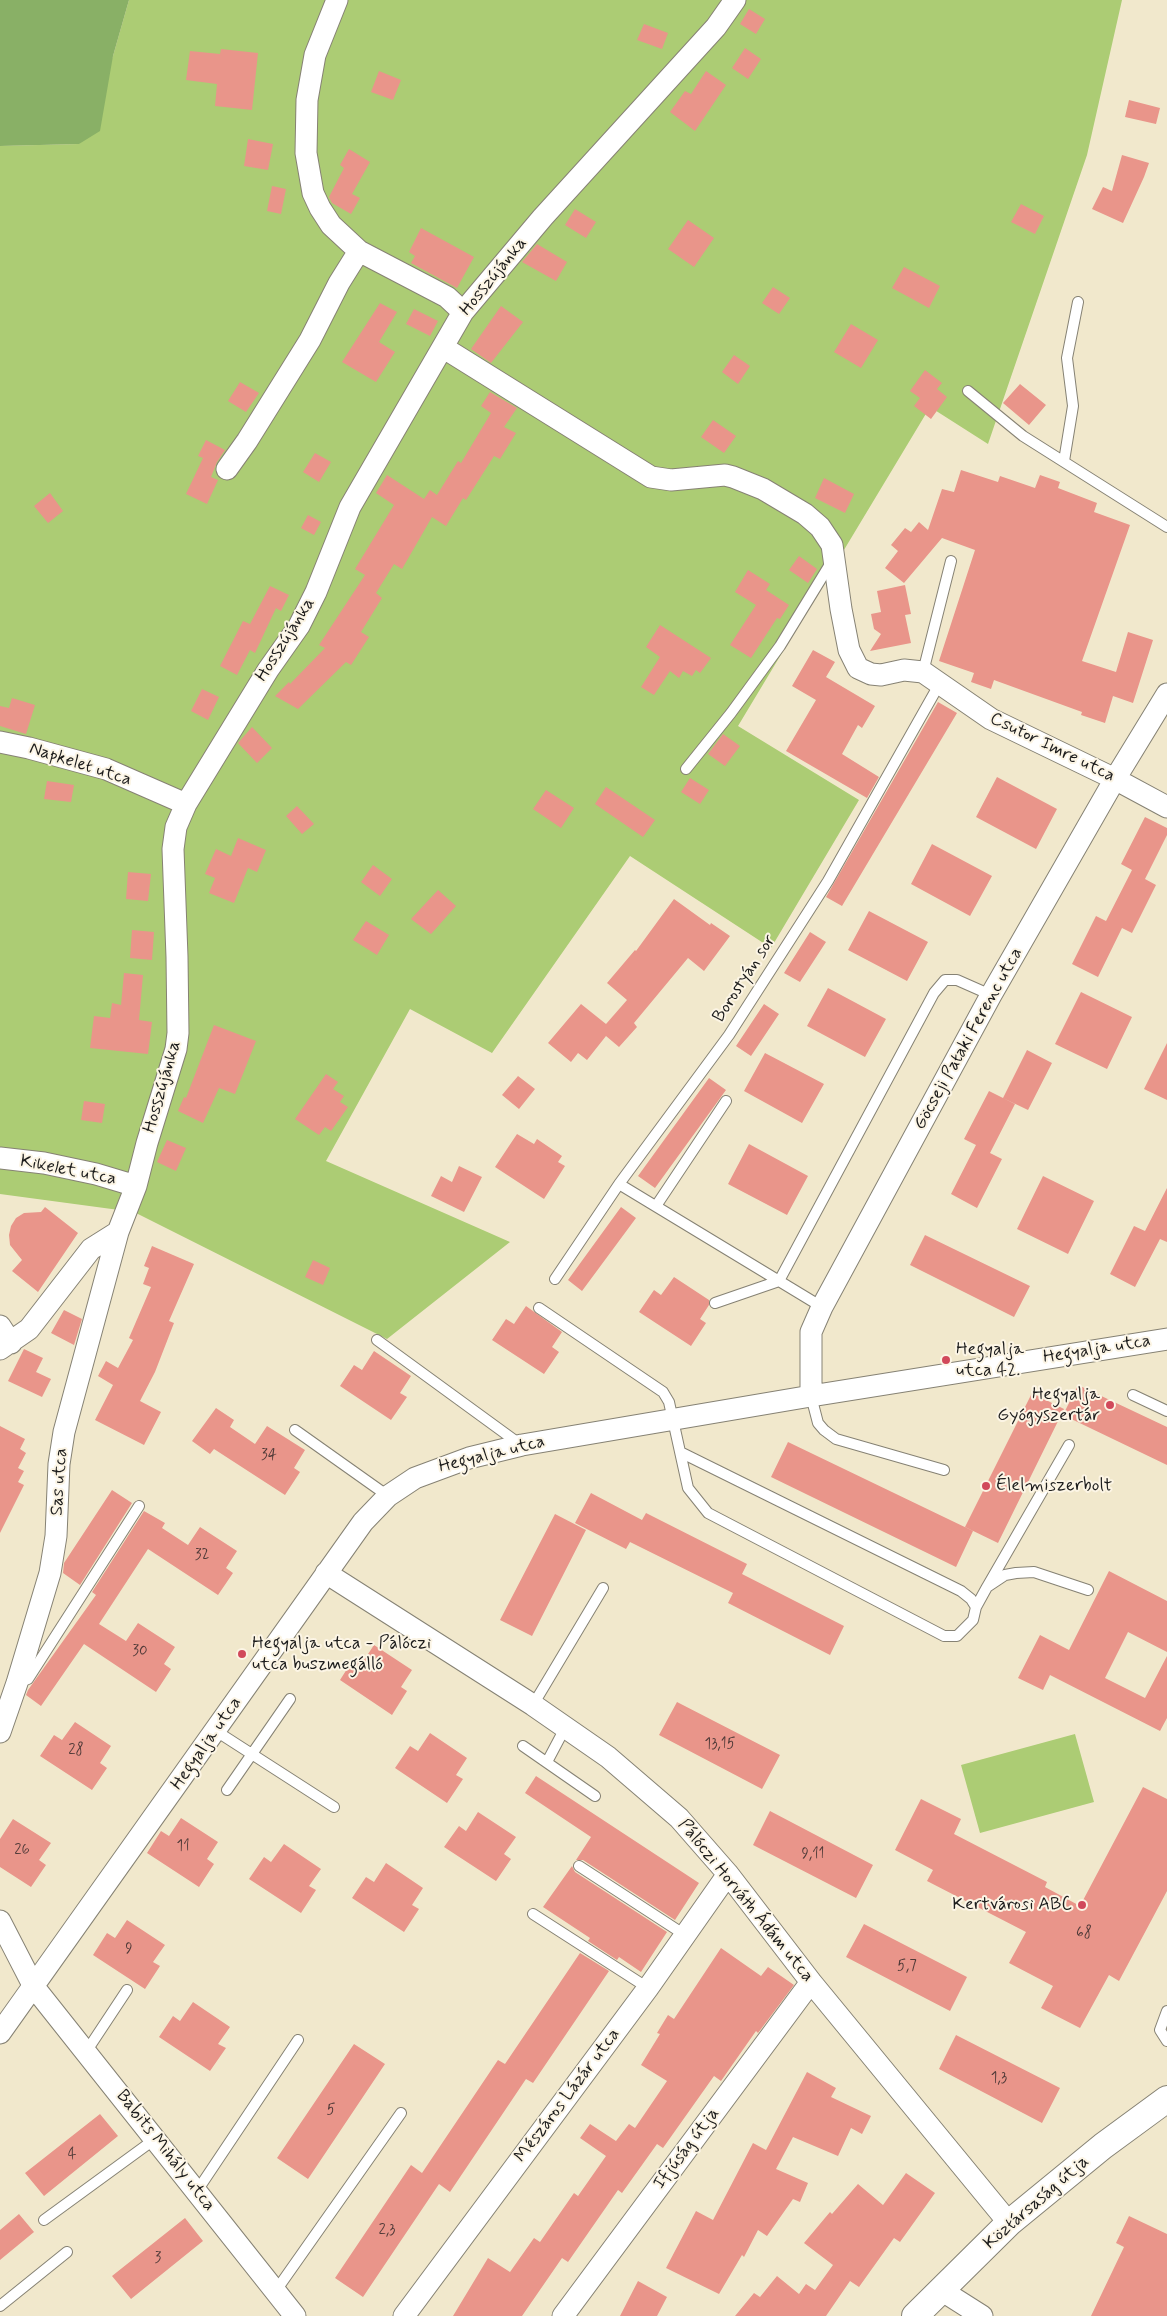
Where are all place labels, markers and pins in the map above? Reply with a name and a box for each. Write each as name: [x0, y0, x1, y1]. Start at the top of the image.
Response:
place label: Hegyalja utca 42.: [956, 1339, 1024, 1382]
marker: Hegyalja utca 42.: [940, 1354, 952, 1366]
place label: Hegyalja Gyógyszertár: [997, 1384, 1100, 1426]
marker: Hegyalja Gyógyszertár: [1104, 1399, 1116, 1411]
place label: Élelmiszerbolt: [996, 1475, 1112, 1497]
marker: Élelmiszerbolt: [980, 1480, 992, 1492]
place label: Hegyalja utca - Pálóczi utca buszmegálló: [252, 1633, 431, 1676]
marker: Hegyalja utca - Pálóczi utca buszmegálló: [236, 1648, 248, 1660]
place label: Kertvárosi ABC: [952, 1894, 1072, 1916]
marker: Kertvárosi ABC: [1076, 1899, 1088, 1911]

